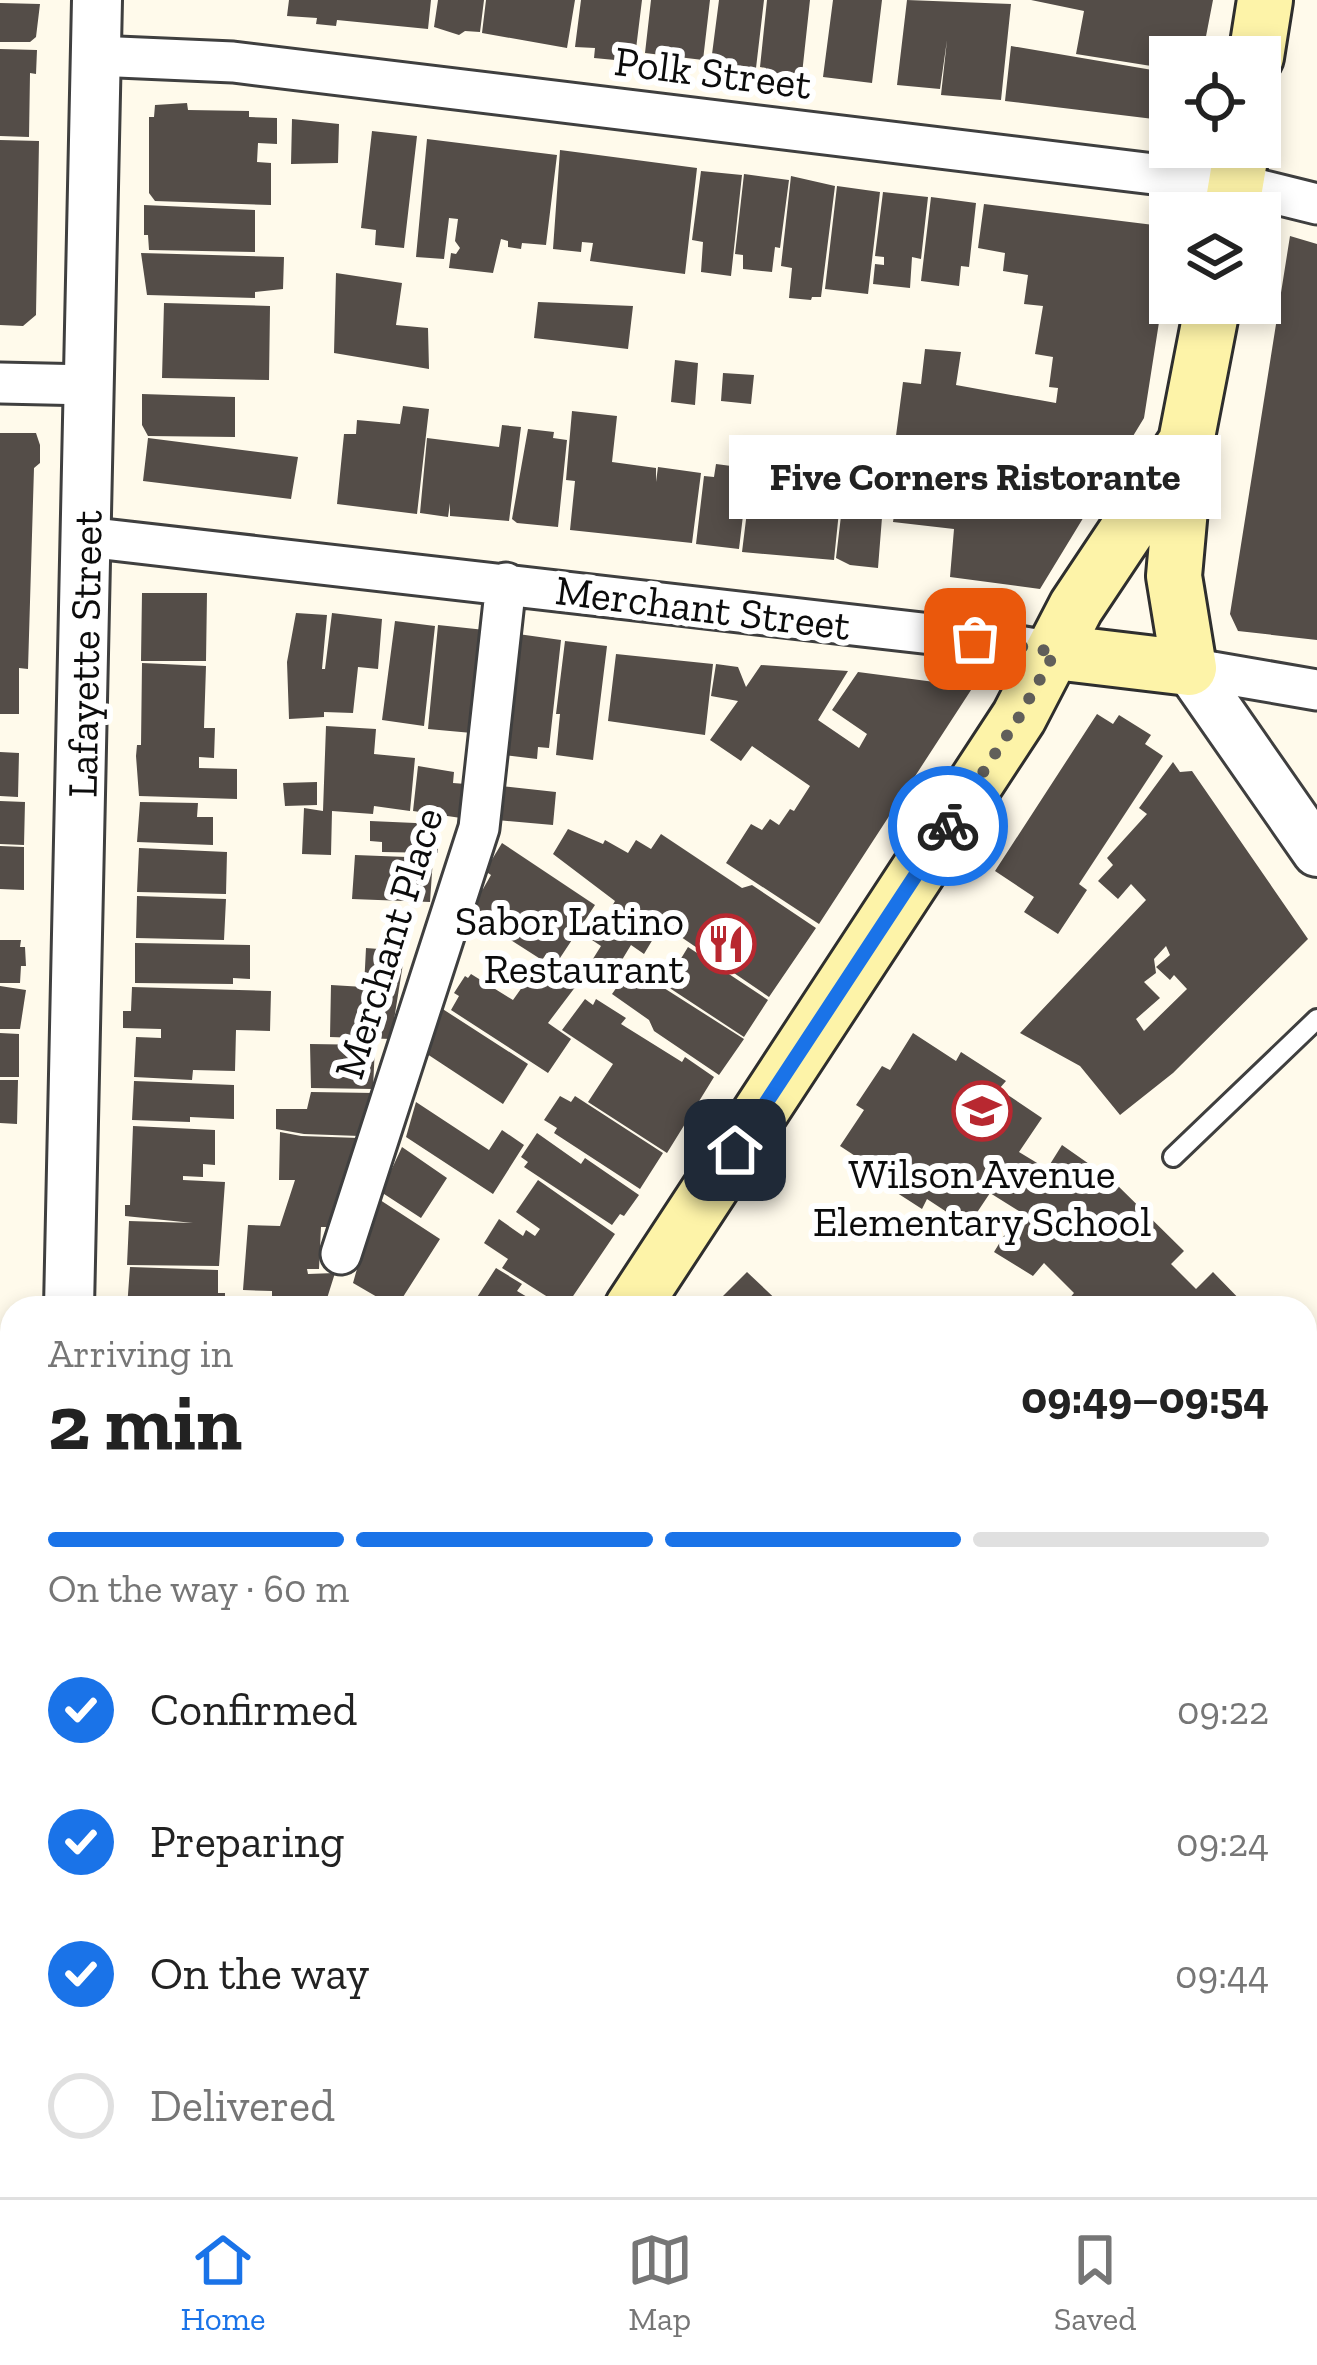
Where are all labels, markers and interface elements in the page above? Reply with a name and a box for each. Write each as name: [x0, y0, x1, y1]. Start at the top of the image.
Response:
street label: Polk Street: [612, 35, 815, 110]
map controls: [1149, 36, 1281, 324]
button: locate: [1149, 36, 1281, 168]
button: layers: [1149, 192, 1281, 324]
callout: Five Corners Ristorante: [729, 435, 1221, 519]
text: Five Corners Ristorante: [769, 453, 1181, 500]
street label: Lafayette Street: [56, 509, 113, 798]
street label: Merchant Street: [553, 564, 854, 651]
pin: [924, 588, 1026, 690]
icon: bag: [942, 606, 1008, 672]
courier: [888, 766, 1008, 886]
icon: bike: [915, 793, 981, 859]
street label: Merchant Place: [323, 802, 454, 1085]
place label: Sabor Latino Restaurant: [455, 895, 684, 994]
restaurant icon: Sabor Latino Restaurant: [695, 913, 757, 975]
school or university icon: Wilson Avenue Elementary School: [951, 1080, 1013, 1142]
pin: [684, 1099, 786, 1201]
icon: home: [702, 1117, 768, 1183]
place label: Wilson Avenue Elementary School: [813, 1148, 1151, 1247]
text: Arriving in: [48, 1330, 233, 1377]
text: 09:49–09:54: [1021, 1371, 1269, 1425]
text: 2 min: [48, 1375, 242, 1469]
text: On the way · 60 m: [48, 1565, 349, 1612]
icon: check: [48, 1677, 114, 1743]
text: Confirmed: [150, 1683, 357, 1737]
text: 09:22: [1177, 1687, 1269, 1734]
icon: check: [48, 1809, 114, 1875]
text: Preparing: [150, 1815, 344, 1869]
text: 09:24: [1176, 1819, 1269, 1866]
icon: check: [48, 1941, 114, 2007]
text: On the way: [150, 1947, 369, 2001]
text: 09:44: [1175, 1951, 1269, 1998]
text: Delivered: [150, 2079, 335, 2133]
tab: Home: [181, 2227, 266, 2338]
tab: Map: [627, 2227, 693, 2338]
tab: Saved: [1054, 2227, 1136, 2338]

